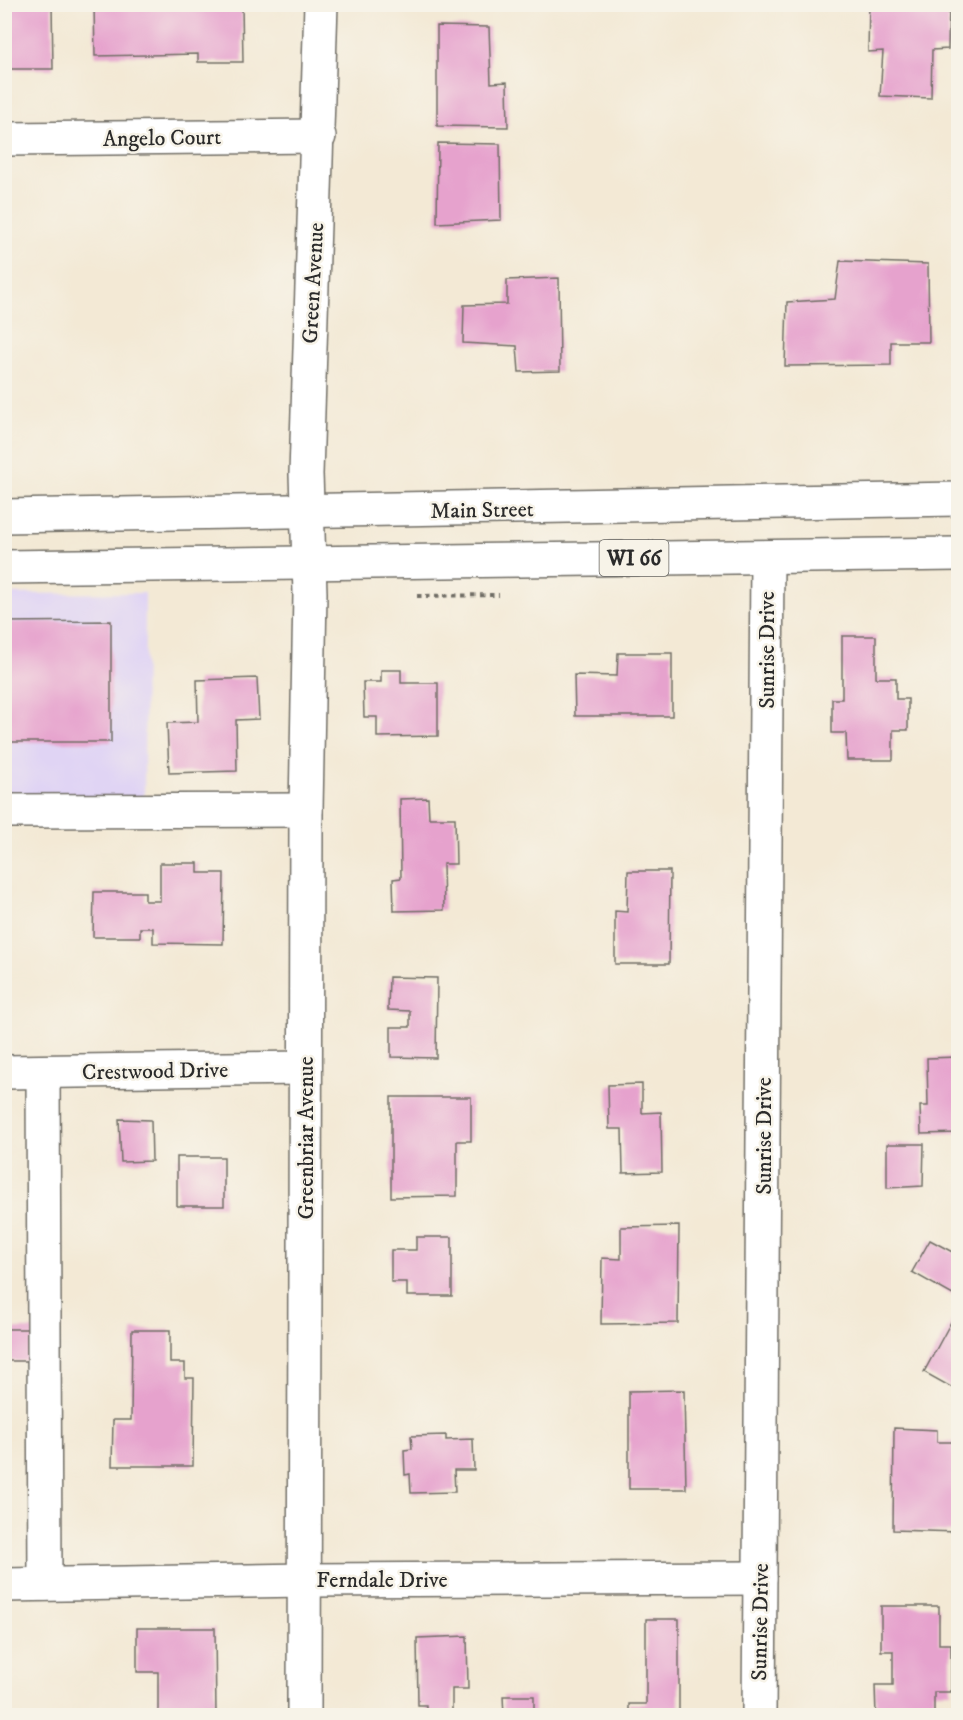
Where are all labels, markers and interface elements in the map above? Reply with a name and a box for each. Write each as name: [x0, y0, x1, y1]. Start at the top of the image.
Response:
street label: Angelo Court: [103, 124, 221, 153]
street label: Green Avenue: [297, 222, 330, 344]
street label: Main Street: [430, 496, 534, 525]
road number: WI 66: [600, 540, 668, 576]
street label: Sunrise Drive: [754, 591, 781, 709]
street label: Greenbriar Avenue: [293, 1056, 320, 1220]
street label: Crestwood Drive: [82, 1057, 228, 1086]
street label: Sunrise Drive: [751, 1077, 778, 1195]
street label: Sunrise Drive: [746, 1563, 775, 1681]
street label: Ferndale Drive: [316, 1567, 448, 1594]

